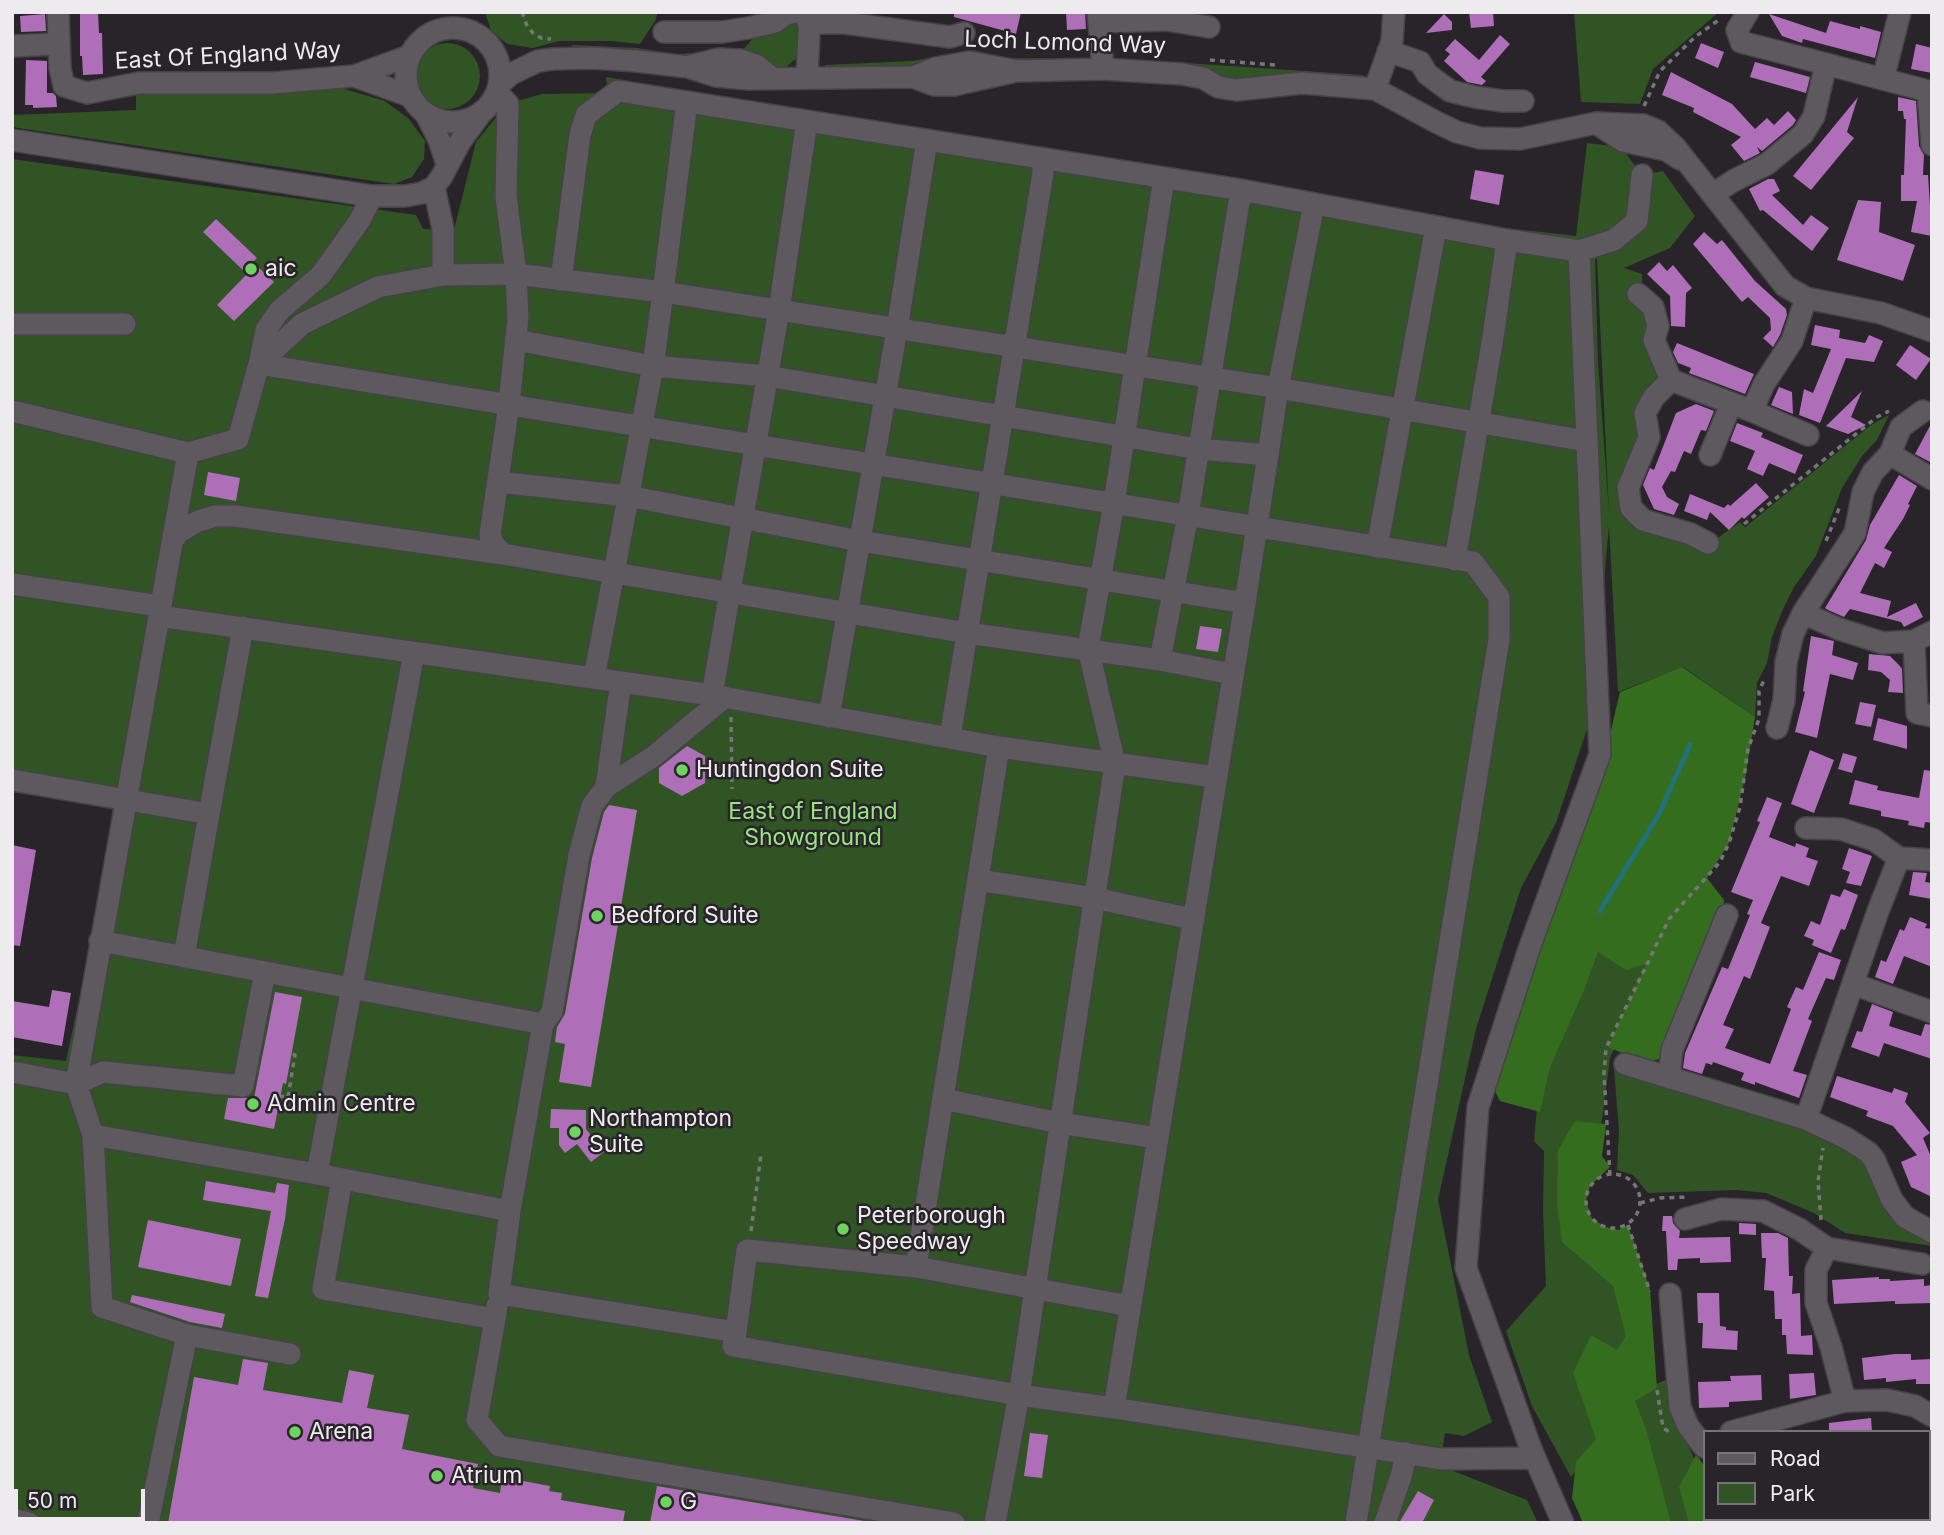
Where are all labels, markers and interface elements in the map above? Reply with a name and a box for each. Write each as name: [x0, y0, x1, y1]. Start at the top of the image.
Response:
street label: Loch Lomond Way: [964, 26, 1166, 60]
street label: East Of England Way: [114, 36, 342, 76]
place label: aic: [265, 255, 297, 283]
marker: aic: [243, 261, 259, 277]
place label: Huntingdon Suite: [696, 756, 884, 784]
marker: Huntingdon Suite: [674, 762, 690, 778]
park label: East of England Showground: [728, 798, 898, 852]
place label: Bedford Suite: [611, 902, 759, 930]
marker: Bedford Suite: [589, 908, 605, 924]
place label: Admin Centre: [267, 1090, 416, 1118]
marker: Admin Centre: [245, 1096, 261, 1112]
place label: Northampton Suite: [589, 1105, 732, 1159]
marker: Northampton Suite: [567, 1124, 583, 1140]
place label: Peterborough Speedway: [857, 1202, 1006, 1256]
marker: Peterborough Speedway: [835, 1221, 851, 1237]
place label: Arena: [309, 1418, 373, 1446]
marker: Arena: [287, 1424, 303, 1440]
legend: [1702, 1430, 1930, 1521]
text: Road: [1770, 1446, 1821, 1471]
place label: Atrium: [451, 1462, 522, 1490]
marker: Atrium: [429, 1468, 445, 1484]
scale bar: [18, 1476, 149, 1520]
text: Park: [1770, 1481, 1815, 1506]
text: 50 m: [27, 1488, 77, 1513]
place label: G: [680, 1488, 697, 1516]
marker: G: [658, 1494, 674, 1510]

